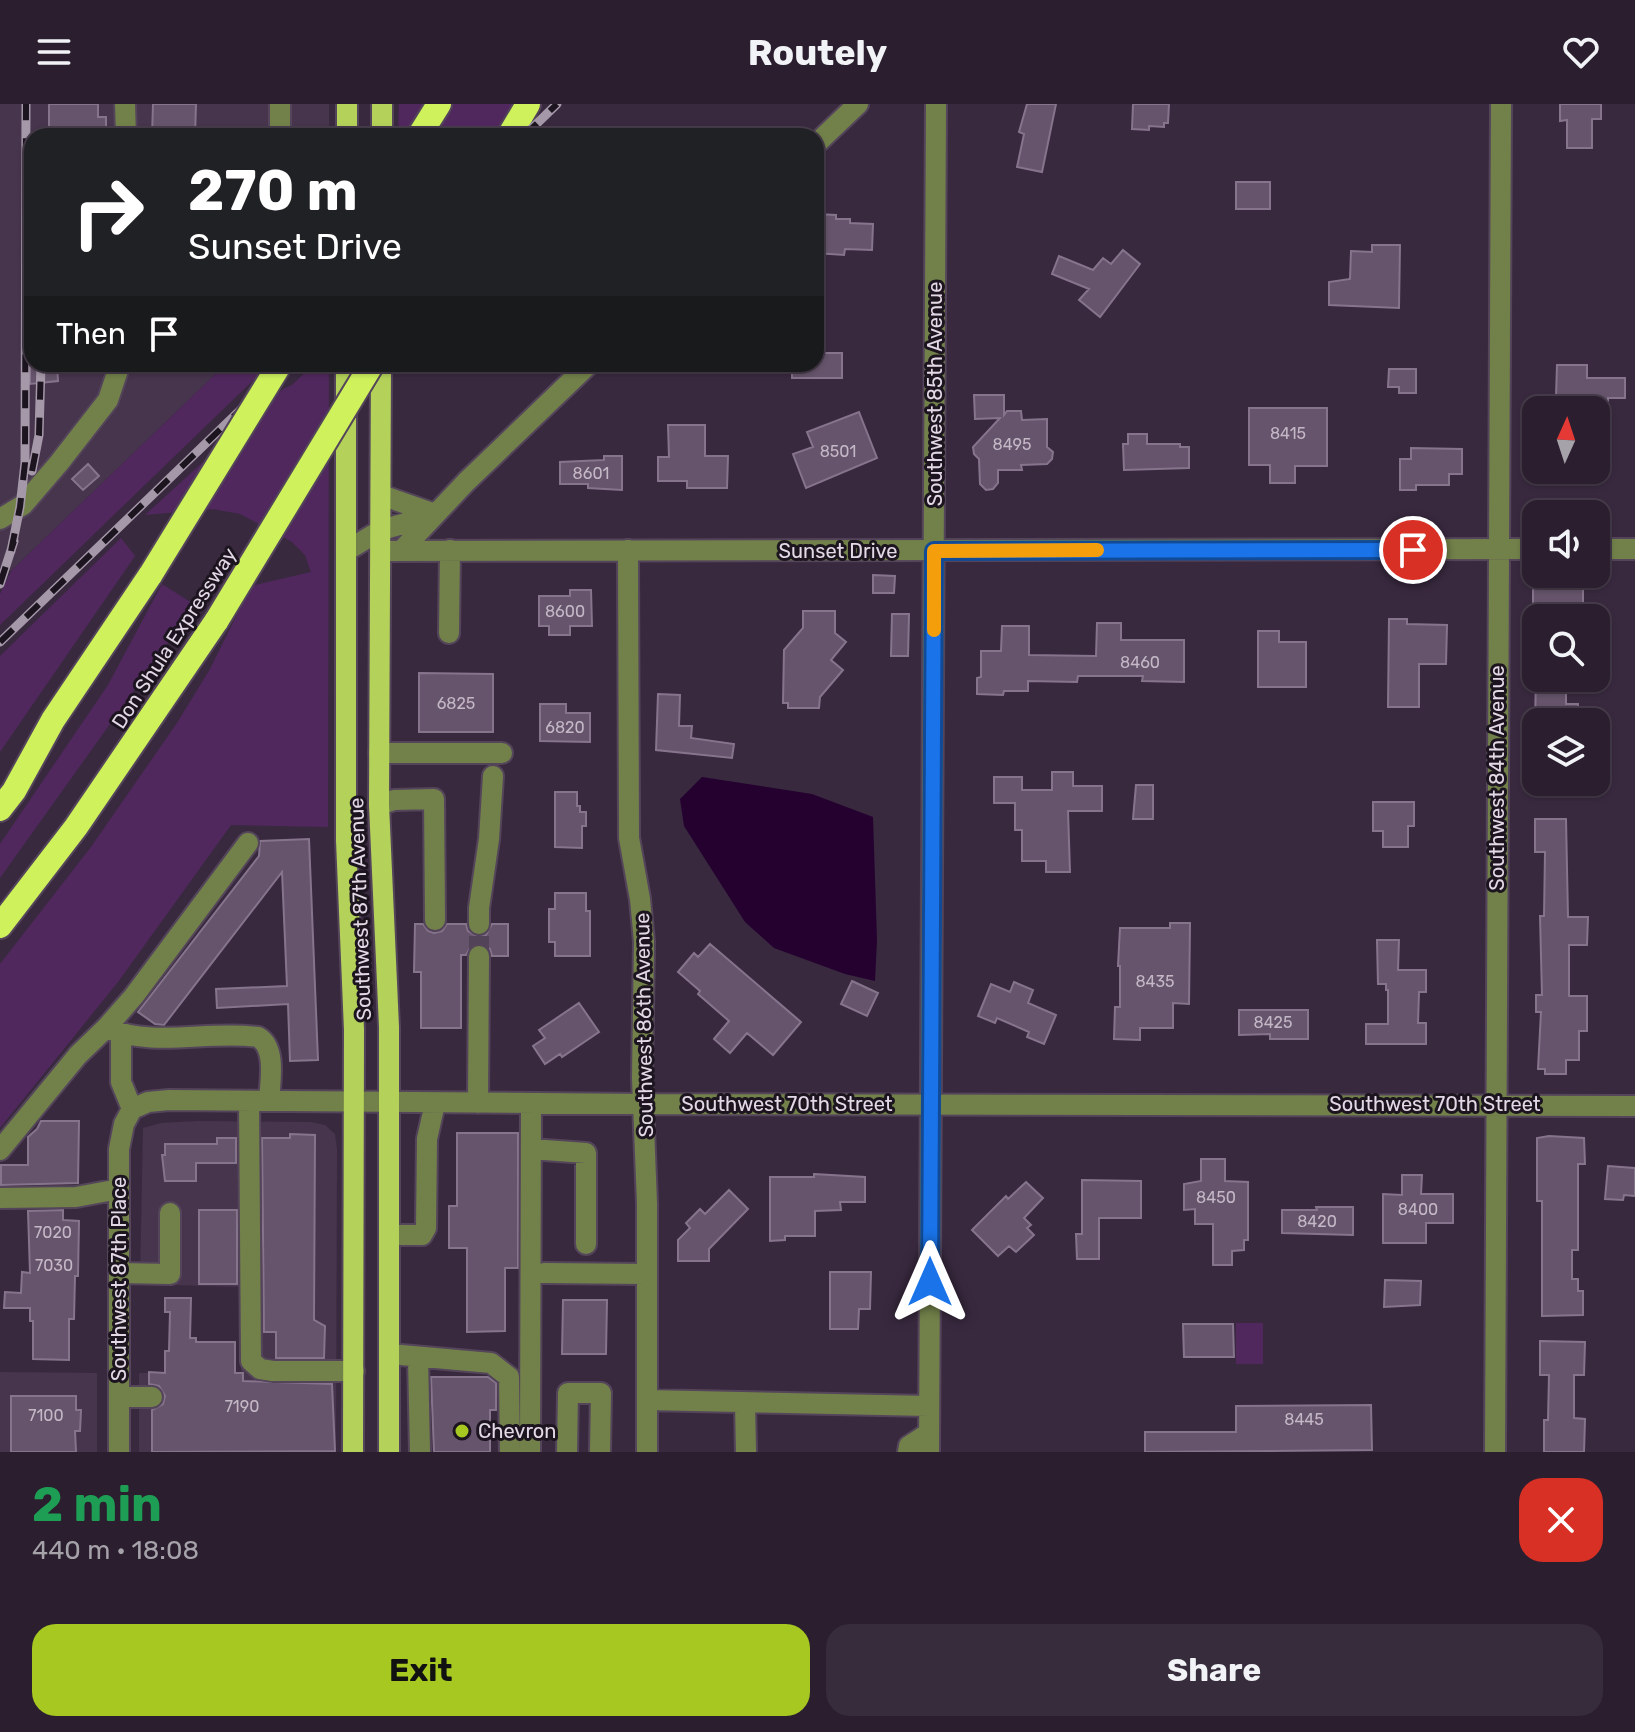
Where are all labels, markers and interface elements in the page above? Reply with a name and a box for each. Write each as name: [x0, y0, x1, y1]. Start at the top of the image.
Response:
icon: menu: [32, 30, 76, 74]
icon: heart: [1559, 30, 1603, 74]
text: Routely: [748, 31, 887, 74]
text: 270 m: [188, 158, 358, 224]
icon: right: [56, 160, 160, 264]
text: Sunset Drive: [188, 225, 402, 268]
street label: Southwest 85th Avenue: [923, 282, 947, 506]
icon: arrive: [142, 312, 186, 356]
text: Then: [56, 316, 126, 352]
north arrow: [1522, 396, 1610, 484]
map controls: [1522, 396, 1610, 796]
house number: 8415: [1270, 424, 1306, 443]
house number: 8495: [993, 435, 1031, 454]
house number: 8501: [820, 442, 856, 461]
house number: 8601: [573, 464, 609, 483]
button: sound: [1522, 500, 1610, 588]
pin: [1379, 516, 1447, 584]
icon: arrive: [1391, 528, 1435, 572]
street label: Sunset Drive: [779, 539, 897, 563]
street label: Don Shula Expressway: [107, 543, 241, 733]
house number: 8600: [545, 602, 585, 621]
button: search: [1522, 604, 1610, 692]
house number: 8460: [1120, 653, 1160, 672]
street label: Southwest 84th Avenue: [1485, 665, 1509, 891]
house number: 6825: [437, 694, 475, 713]
button: layers: [1522, 708, 1610, 796]
house number: 6820: [545, 718, 585, 737]
street label: Southwest 87th Avenue: [344, 797, 376, 1021]
street label: Southwest 86th Avenue: [630, 912, 658, 1138]
house number: 8435: [1135, 972, 1175, 991]
house number: 8425: [1253, 1013, 1293, 1032]
street label: Southwest 70th Street: [681, 1092, 893, 1116]
street label: Southwest 70th Street: [1329, 1092, 1541, 1116]
street label: Southwest 87th Place: [107, 1177, 131, 1381]
house number: 8450: [1196, 1188, 1236, 1207]
house number: 8400: [1398, 1200, 1438, 1219]
house number: 8420: [1297, 1212, 1337, 1231]
house number: 7020: [34, 1223, 72, 1242]
position arrow: [888, 1240, 972, 1324]
house number: 7030: [35, 1256, 73, 1275]
house number: 7190: [225, 1397, 259, 1416]
house number: 7100: [28, 1406, 64, 1425]
house number: 8445: [1284, 1410, 1324, 1429]
place label: Chevron: [478, 1419, 556, 1443]
marker: Chevron: [453, 1422, 471, 1440]
text: 2 min: [32, 1476, 162, 1533]
button: close: [1519, 1478, 1603, 1562]
text: 440 m · 18:08: [32, 1535, 199, 1566]
button: Exit: [32, 1624, 810, 1716]
button: Share: [826, 1624, 1603, 1716]

